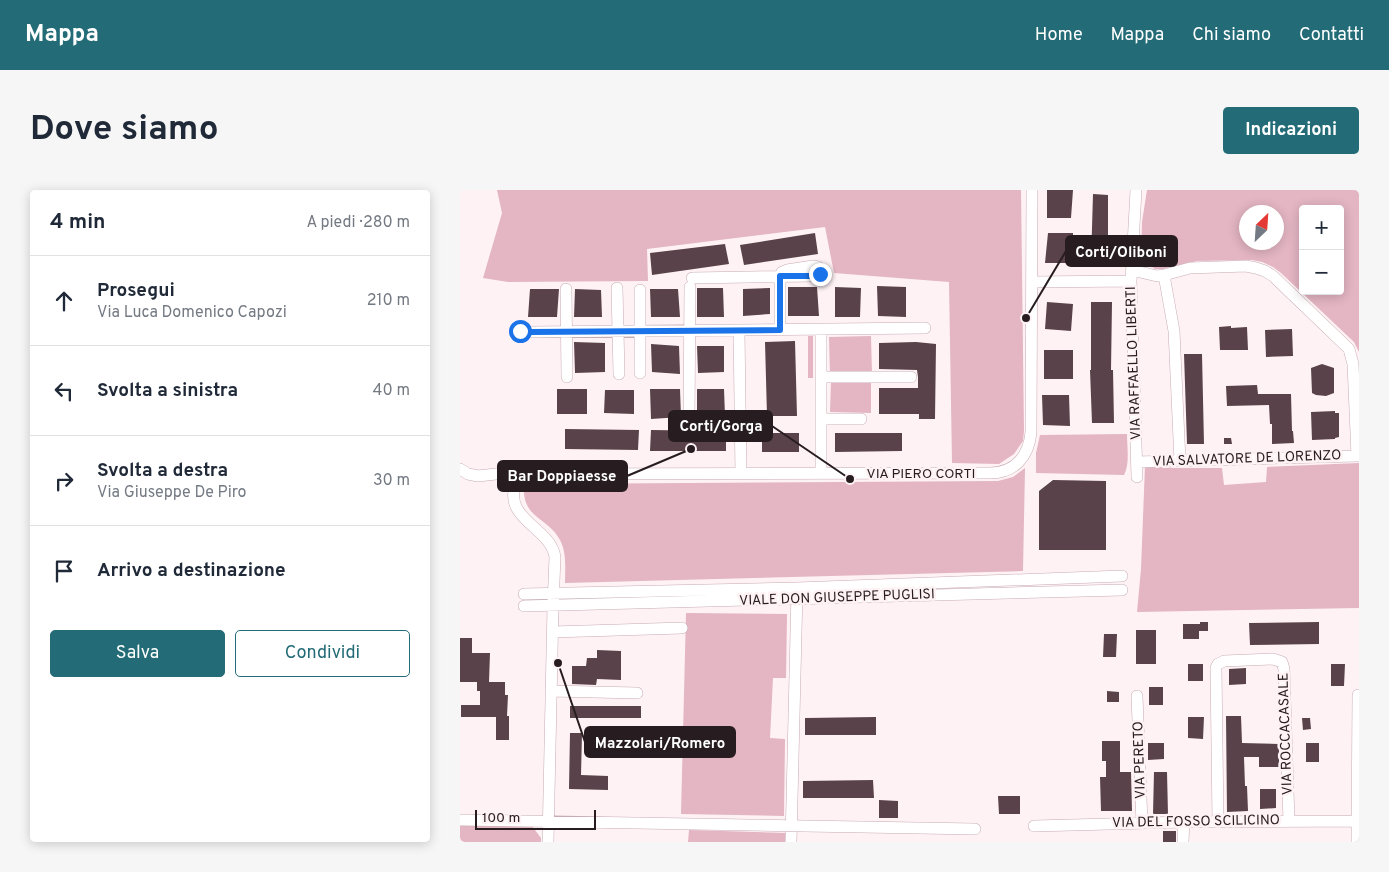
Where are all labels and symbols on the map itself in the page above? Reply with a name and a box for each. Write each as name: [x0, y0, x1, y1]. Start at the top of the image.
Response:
north arrow: [1239, 205, 1284, 250]
callout: Corti/Oliboni: [1066, 236, 1177, 266]
text: Corti/Oliboni: [1075, 244, 1167, 263]
route end: [809, 263, 832, 286]
street label: VIA RAFFAELLO LIBERTI: [1123, 286, 1145, 440]
route start: [509, 320, 532, 343]
callout: Corti/Gorga: [669, 411, 772, 441]
text: Corti/Gorga: [679, 418, 763, 437]
street label: VIA SALVATORE DE LORENZO: [1152, 447, 1342, 471]
callout: Bar Doppiaesse: [498, 461, 627, 491]
street label: VIA PIERO CORTI: [867, 466, 975, 483]
text: Bar Doppiaesse: [508, 468, 616, 487]
street label: VIALE DON GIUSEPPE PUGLISI: [739, 586, 935, 610]
street label: VIA ROCCACASALE: [1275, 672, 1297, 796]
street label: VIA PERETO: [1130, 721, 1150, 799]
callout: Mazzolari/Romero: [585, 727, 735, 757]
text: Mazzolari/Romero: [595, 735, 725, 754]
scale bar: [475, 807, 596, 830]
street label: VIA DEL FOSSO SCILICINO: [1112, 812, 1280, 832]

